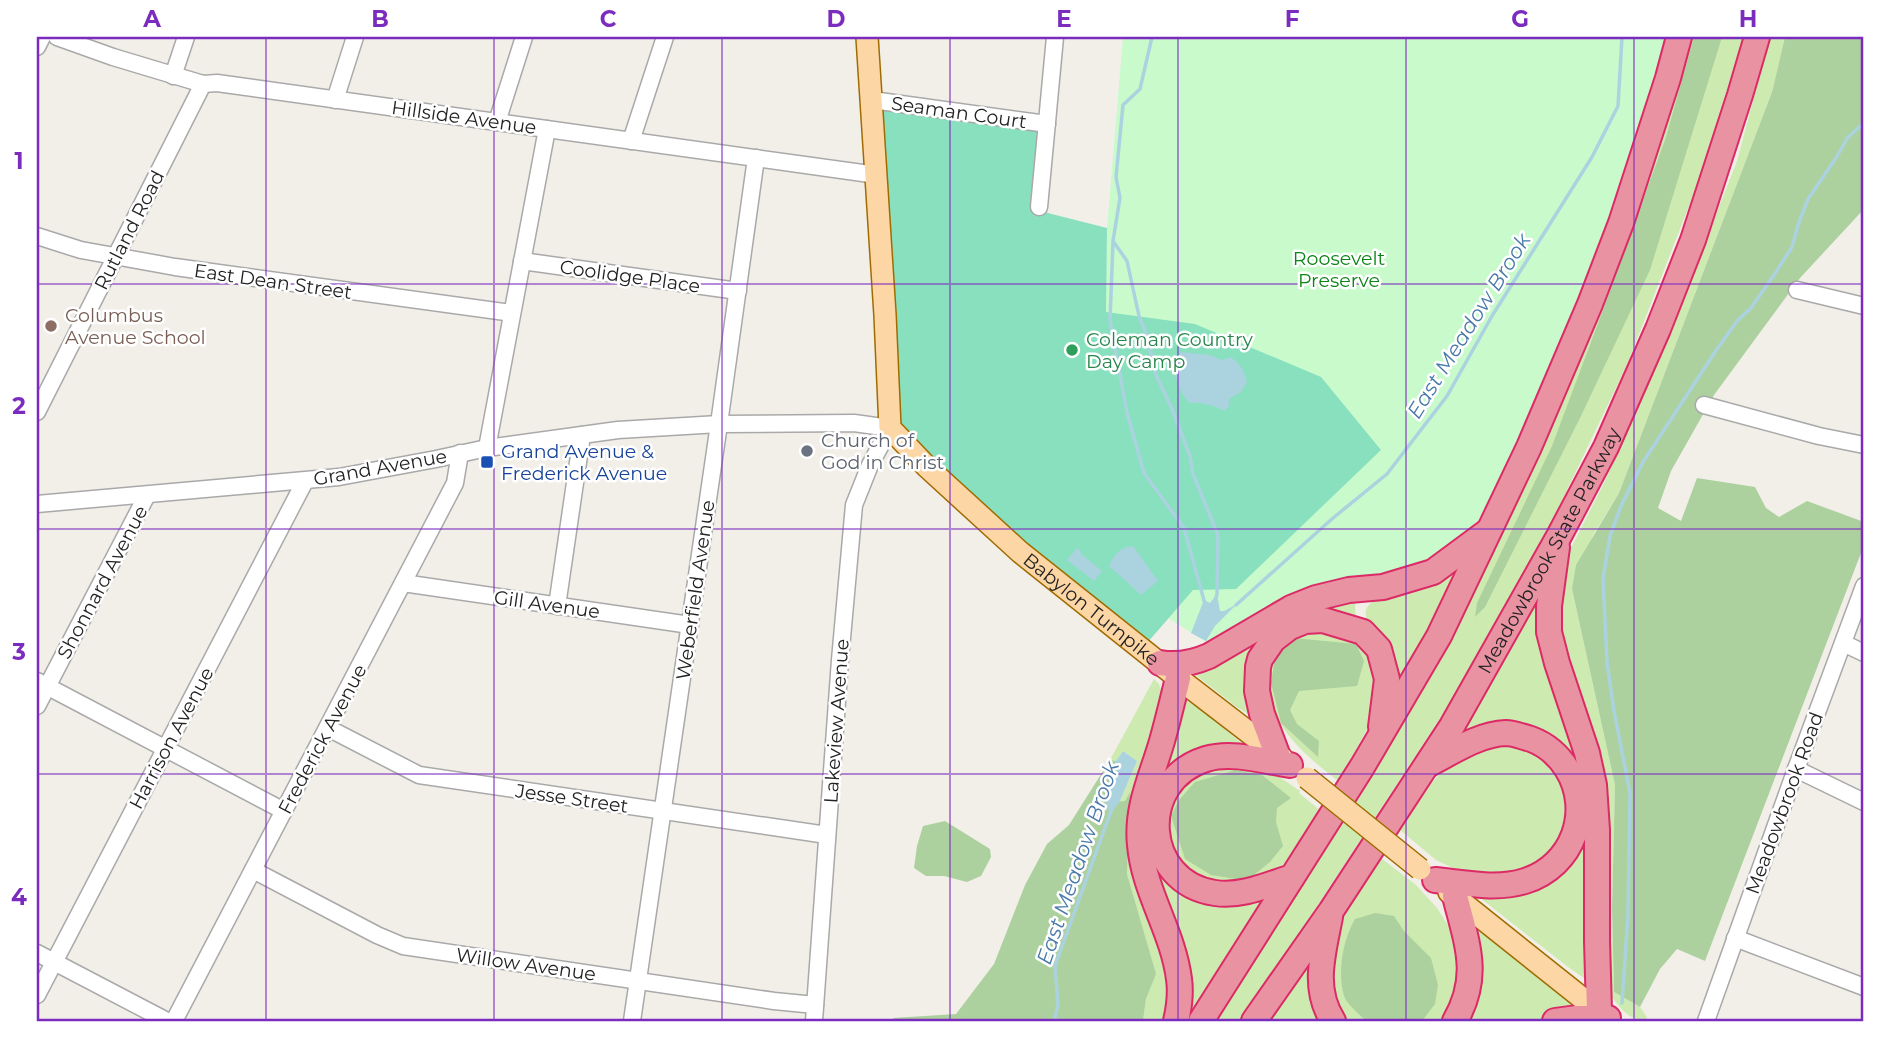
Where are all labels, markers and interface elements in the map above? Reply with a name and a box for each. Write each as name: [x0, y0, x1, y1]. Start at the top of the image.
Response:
text: A: [142, 5, 161, 33]
text: B: [371, 5, 389, 33]
text: C: [600, 5, 617, 33]
text: D: [827, 5, 846, 33]
text: E: [1056, 5, 1072, 33]
text: F: [1285, 5, 1300, 33]
text: G: [1511, 5, 1529, 33]
text: H: [1739, 5, 1757, 33]
street label: Seaman Court: [890, 92, 1028, 133]
street label: Hillside Avenue: [390, 96, 538, 139]
text: 1: [14, 147, 24, 175]
street label: Rutland Road: [89, 167, 169, 294]
water label: East Meadow Brook: [1401, 227, 1536, 423]
park label: Roosevelt Preserve: [1293, 247, 1385, 292]
street label: Coolidge Place: [558, 255, 702, 298]
street label: East Dean Street: [193, 259, 354, 304]
place label: Columbus Avenue School: [65, 304, 206, 349]
marker: Columbus Avenue School: [43, 318, 59, 334]
place label: Coleman Country Day Camp: [1086, 328, 1254, 373]
marker: Coleman Country Day Camp: [1064, 342, 1080, 358]
text: 2: [12, 392, 26, 420]
street label: Meadowbrook State Parkway: [1473, 423, 1625, 678]
place label: Church of God in Christ: [821, 429, 945, 474]
place label: Grand Avenue & Frederick Avenue: [501, 440, 667, 485]
marker: Church of God in Christ: [799, 443, 815, 459]
street label: Grand Avenue: [312, 444, 449, 491]
marker: Grand Avenue & Frederick Avenue: [479, 454, 495, 470]
street label: Weberfield Avenue: [671, 499, 720, 682]
street label: Shonnard Avenue: [52, 502, 153, 663]
street label: Babylon Turnpike: [1019, 548, 1164, 671]
street label: Gill Avenue: [492, 586, 601, 623]
text: 3: [11, 638, 26, 666]
street label: Lakeview Avenue: [819, 638, 854, 804]
street label: Frederick Avenue: [273, 660, 372, 818]
street label: Harrison Avenue: [124, 663, 219, 813]
street label: Meadowbrook Road: [1741, 709, 1828, 897]
water label: East Meadow Brook: [1031, 757, 1125, 968]
street label: Jesse Street: [513, 779, 630, 818]
text: 4: [11, 883, 27, 911]
street label: Willow Avenue: [454, 943, 597, 986]

